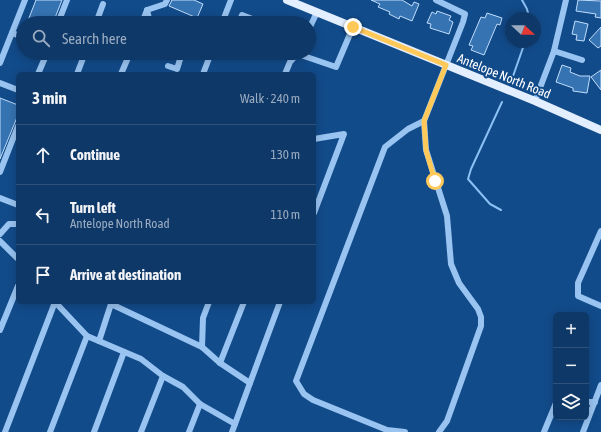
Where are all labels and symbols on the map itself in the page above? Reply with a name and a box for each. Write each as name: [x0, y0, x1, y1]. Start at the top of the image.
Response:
north arrow: [505, 12, 541, 48]
route end: [344, 18, 362, 36]
street label: Antelope North Road: [455, 50, 553, 102]
route start: [426, 172, 444, 190]

